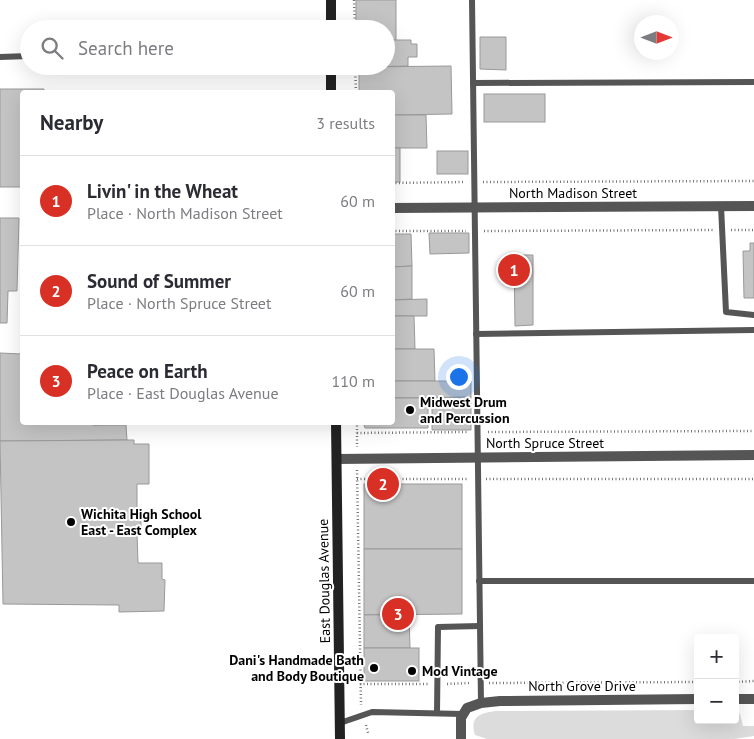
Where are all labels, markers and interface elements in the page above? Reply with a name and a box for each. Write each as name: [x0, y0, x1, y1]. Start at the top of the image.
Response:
north arrow: [634, 15, 679, 60]
search box: [20, 20, 395, 75]
icon: search: [38, 34, 66, 62]
text: Search here: [78, 36, 174, 60]
text: Nearby: [40, 109, 103, 136]
text: 3 results: [316, 113, 375, 133]
text: Livin' in the Wheat: [87, 179, 238, 203]
street label: North Madison Street: [509, 184, 637, 202]
text: 1: [51, 191, 61, 211]
text: 60 m: [340, 191, 375, 211]
text: Place · North Madison Street: [87, 203, 283, 223]
pin: 1: [498, 251, 530, 289]
text: Sound of Summer: [87, 269, 231, 293]
text: 2: [51, 281, 61, 301]
text: 60 m: [340, 281, 375, 301]
text: Place · North Spruce Street: [87, 293, 271, 313]
text: Peace on Earth: [87, 359, 208, 383]
your location: [446, 364, 472, 390]
text: 3: [51, 371, 61, 391]
text: 110 m: [332, 371, 375, 391]
text: Place · East Douglas Avenue: [87, 383, 279, 403]
place label: Midwest Drum and Percussion: [420, 393, 510, 427]
marker: Midwest Drum and Percussion: [404, 404, 416, 416]
street label: North Spruce Street: [486, 434, 604, 452]
pin: 2: [367, 465, 399, 503]
place label: Wichita High School East - East Complex: [81, 505, 202, 539]
marker: Wichita High School East - East Complex: [65, 516, 77, 528]
street label: East Douglas Avenue: [314, 519, 334, 643]
pin: 3: [382, 595, 414, 633]
map controls: [694, 634, 739, 724]
button: +: [694, 634, 739, 679]
place label: Dani's Handmade Bath and Body Boutique: [229, 651, 364, 685]
marker: Dani's Handmade Bath and Body Boutique: [368, 662, 380, 674]
place label: Mod Vintage: [422, 662, 498, 680]
marker: Mod Vintage: [406, 665, 418, 677]
street label: North Grove Drive: [528, 677, 636, 695]
button: −: [694, 679, 739, 724]

